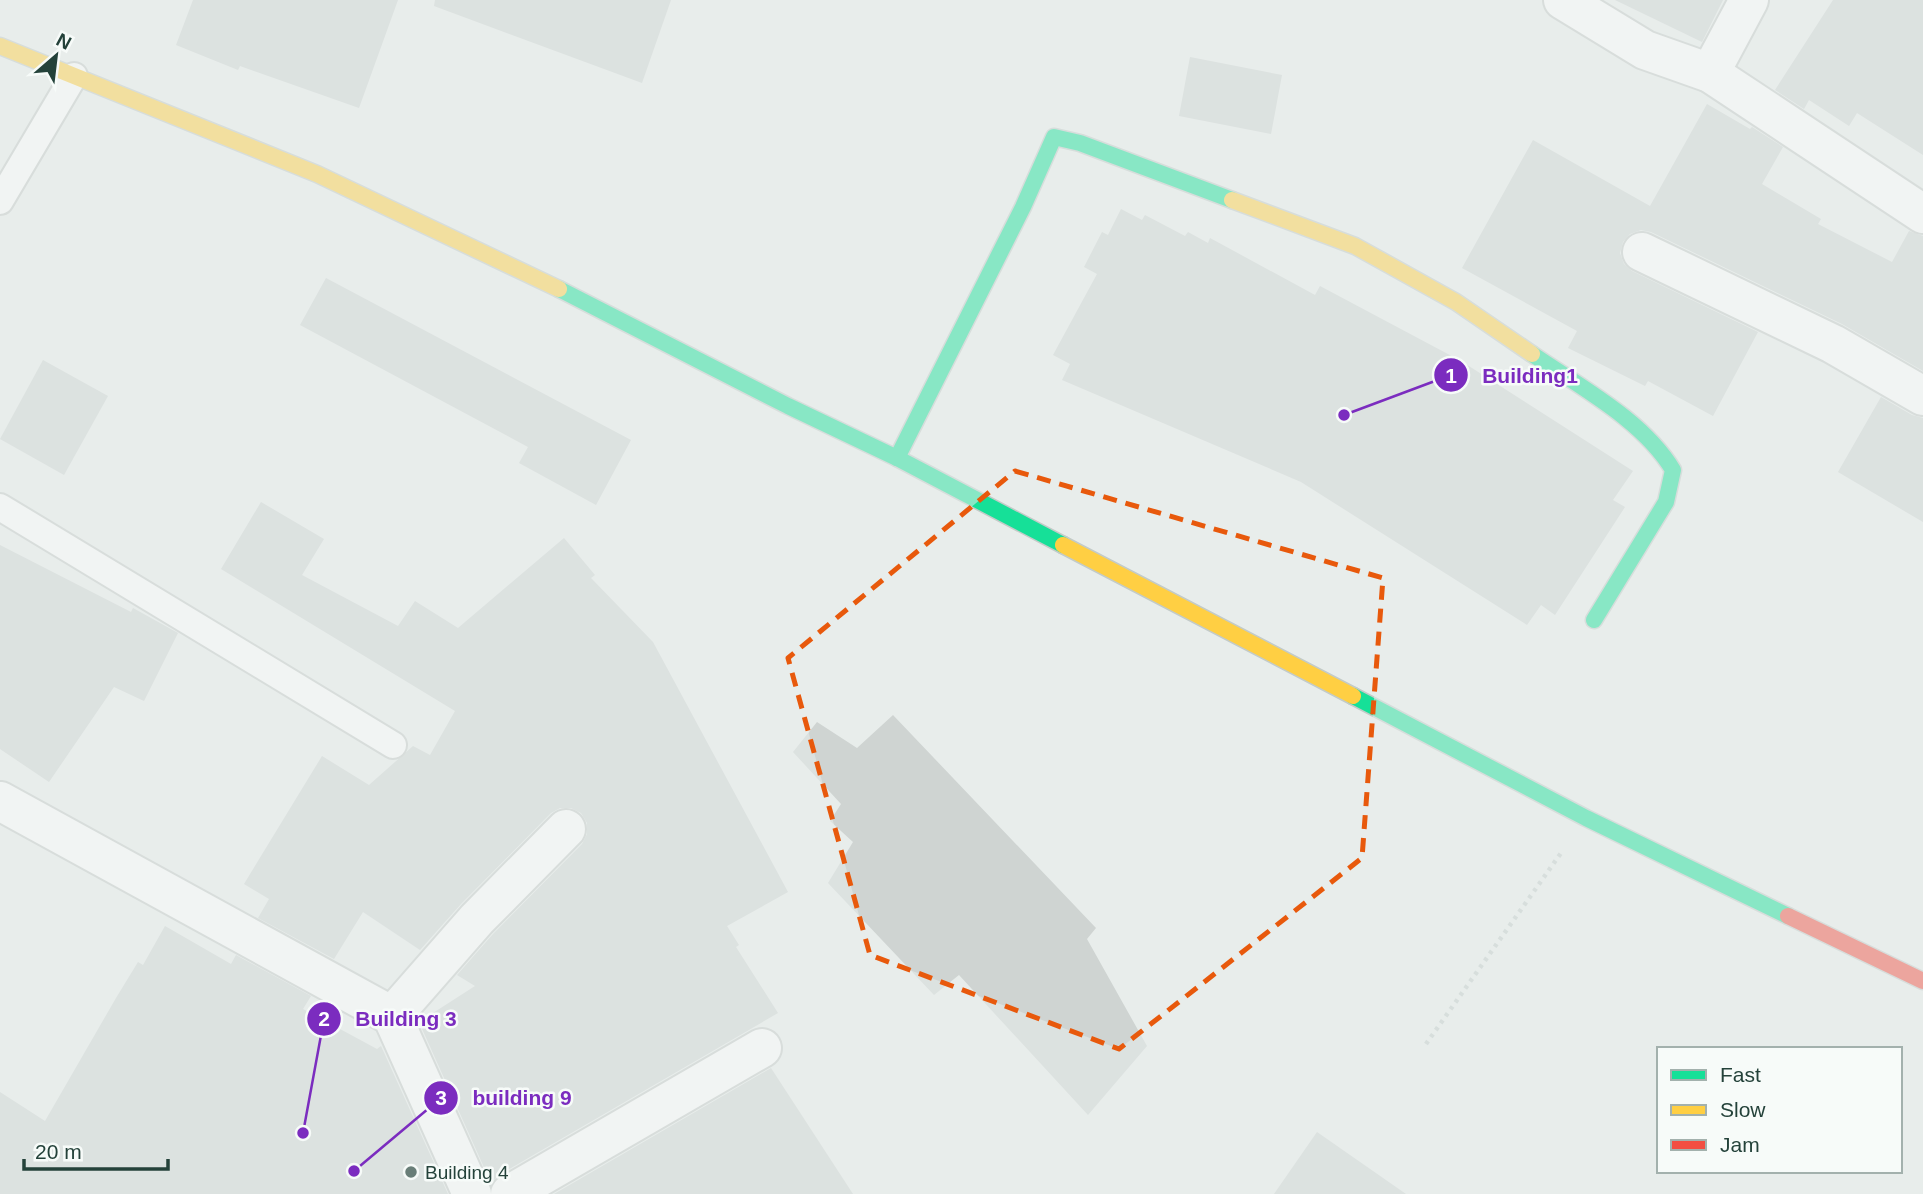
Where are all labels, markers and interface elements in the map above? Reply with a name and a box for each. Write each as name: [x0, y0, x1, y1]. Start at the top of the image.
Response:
north arrow: [21, 21, 91, 91]
text: N: [53, 29, 75, 54]
callout: Building1: [1433, 354, 1592, 396]
text: 1: [1445, 364, 1457, 387]
text: Building1: [1482, 364, 1578, 387]
callout: Building 3: [307, 998, 471, 1040]
text: 2: [318, 1007, 330, 1030]
text: Building 3: [355, 1007, 457, 1030]
legend: [1657, 1047, 1902, 1173]
text: Fast: [1720, 1063, 1761, 1086]
callout: building 9: [423, 1077, 585, 1119]
text: 3: [435, 1086, 447, 1109]
text: building 9: [472, 1086, 572, 1109]
text: Slow: [1720, 1098, 1766, 1121]
scale bar: [24, 1128, 168, 1172]
text: Jam: [1720, 1133, 1760, 1156]
text: 20 m: [35, 1140, 82, 1163]
place label: Building 4: [425, 1162, 509, 1183]
marker: Building 4: [403, 1164, 419, 1180]

